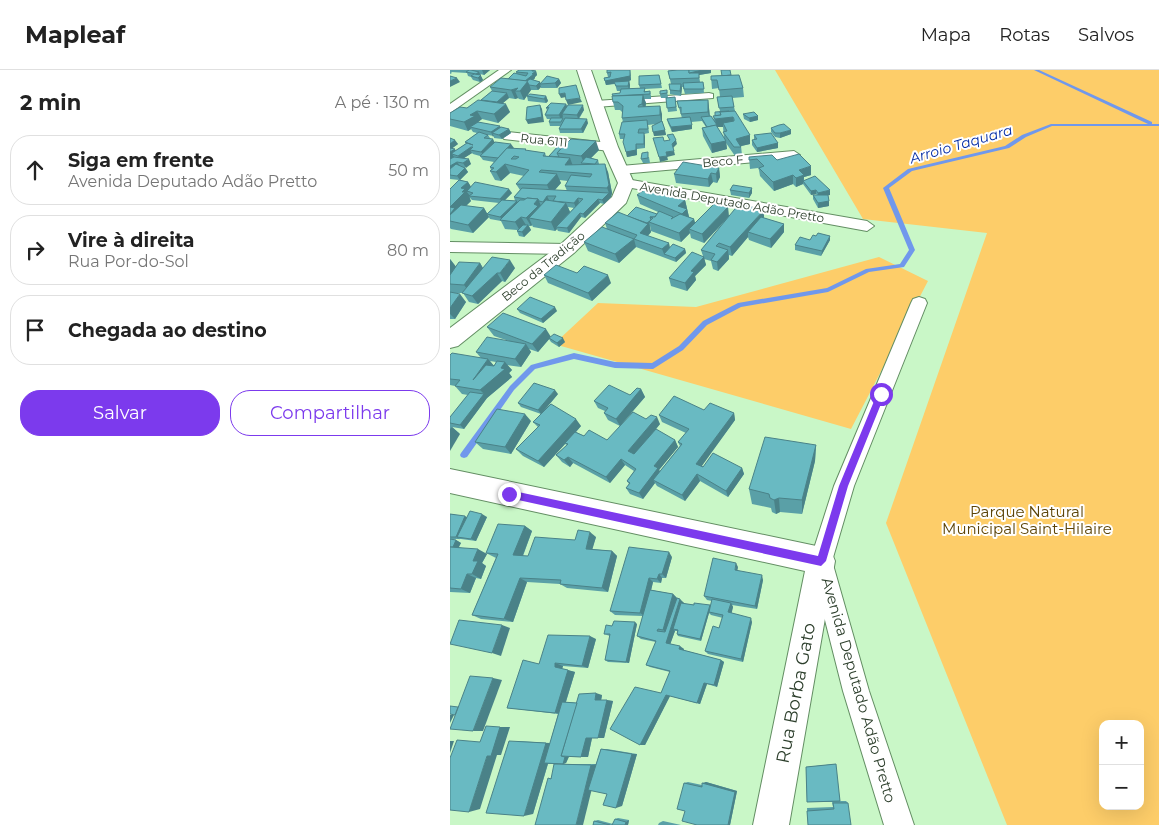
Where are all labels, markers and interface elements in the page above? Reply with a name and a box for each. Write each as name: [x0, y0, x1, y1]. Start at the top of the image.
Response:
text: Mapleaf: [25, 20, 125, 49]
text: Mapa: [921, 24, 971, 46]
text: Rotas: [999, 24, 1050, 46]
text: Salvos: [1078, 24, 1134, 46]
text: 2 min: [20, 90, 81, 115]
text: A pé · 130 m: [335, 93, 430, 112]
water label: Arroio Taquara: [907, 121, 1014, 168]
street label: Rua 6111: [520, 130, 568, 150]
text: Siga em frente: [68, 149, 214, 172]
street label: Beco F: [702, 152, 745, 170]
icon: ahead: [21, 156, 49, 184]
text: 50 m: [388, 161, 429, 180]
text: Avenida Deputado Adão Pretto: [68, 172, 317, 191]
street label: Avenida Deputado Adão Pretto: [639, 178, 825, 226]
street label: Beco da Tradição: [498, 228, 588, 304]
text: Vire à direita: [68, 229, 195, 252]
icon: right: [21, 236, 49, 264]
text: 80 m: [387, 241, 429, 260]
text: Rua Por-do-Sol: [68, 252, 189, 271]
icon: arrive: [21, 316, 49, 344]
text: Chegada ao destino: [68, 319, 267, 342]
route start: [870, 383, 893, 406]
button: Salvar: [20, 390, 220, 436]
button: Compartilhar: [230, 390, 430, 436]
route end: [498, 483, 521, 506]
park label: Parque Natural Municipal Saint-Hilaire: [942, 502, 1112, 538]
street label: Avenida Deputado Adão Pretto: [818, 575, 900, 805]
street label: Rua Borba Gato: [772, 621, 820, 765]
map controls: [1099, 720, 1144, 810]
button: +: [1099, 720, 1144, 765]
button: −: [1099, 765, 1144, 810]

